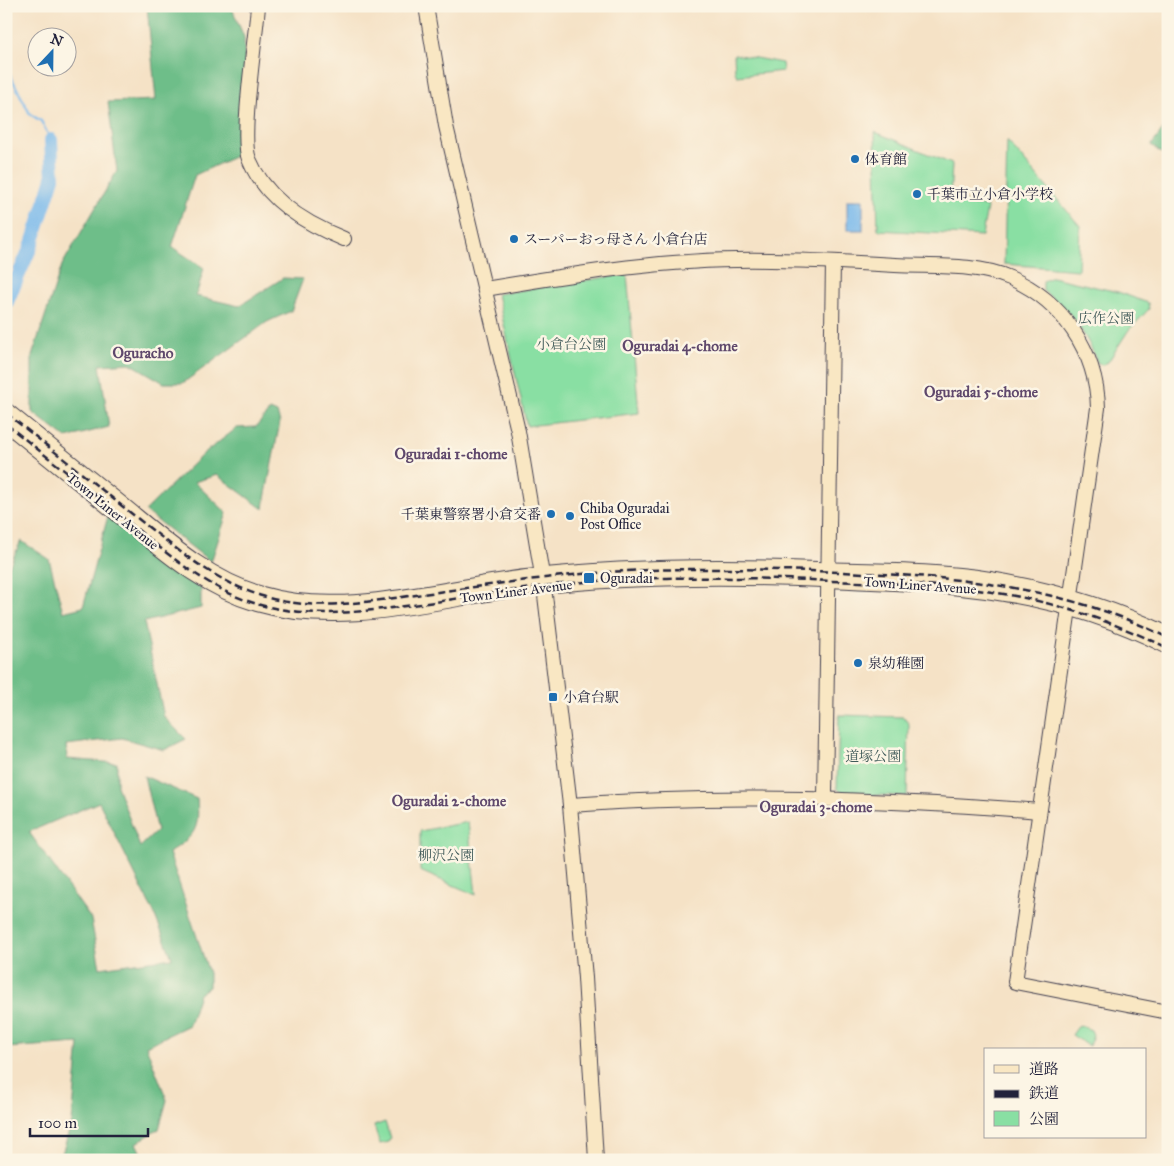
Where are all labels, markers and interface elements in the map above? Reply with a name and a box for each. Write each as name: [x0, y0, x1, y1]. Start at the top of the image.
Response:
north arrow: [28, 28, 78, 78]
text: N: [48, 30, 65, 51]
place label: 体育館: [865, 151, 907, 168]
marker: 体育館: [849, 153, 861, 165]
place label: 千葉市立小倉小学校: [927, 186, 1053, 203]
marker: 千葉市立小倉小学校: [911, 188, 923, 200]
place label: スーパーおっ母さん 小倉台店: [524, 231, 708, 248]
marker: スーパーおっ母さん 小倉台店: [508, 233, 520, 245]
park label: 広作公園: [1078, 310, 1134, 327]
park label: 小倉台公園: [536, 336, 606, 353]
district label: Oguradai 4-chome: [622, 337, 738, 356]
district label: Oguracho: [113, 344, 174, 363]
district label: Oguradai 5-chome: [924, 383, 1039, 402]
district label: Oguradai 1-chome: [395, 445, 508, 464]
street label: Town Liner Avenue: [63, 469, 162, 554]
place label: Chiba Oguradai Post Office: [580, 500, 670, 533]
place label: 千葉東警察署小倉交番: [401, 506, 541, 523]
marker: 千葉東警察署小倉交番: [545, 508, 557, 520]
marker: Chiba Oguradai Post Office: [564, 510, 576, 522]
place label: Oguradai: [600, 570, 653, 587]
marker: Oguradai: [582, 571, 596, 585]
street label: Town Liner Avenue: [863, 573, 977, 598]
street label: Town Liner Avenue: [459, 576, 573, 607]
place label: 泉幼稚園: [868, 655, 924, 672]
marker: 泉幼稚園: [852, 657, 864, 669]
place label: 小倉台駅: [563, 689, 619, 706]
marker: 小倉台駅: [547, 691, 559, 703]
park label: 道塚公園: [845, 748, 901, 765]
district label: Oguradai 2-chome: [392, 792, 507, 811]
district label: Oguradai 3-chome: [760, 798, 873, 817]
park label: 柳沢公園: [418, 847, 474, 864]
legend: [984, 1048, 1146, 1138]
text: 道路: [1029, 1060, 1059, 1078]
text: 鉄道: [1029, 1084, 1059, 1102]
scale bar: [30, 1106, 148, 1138]
text: 公園: [1029, 1110, 1059, 1128]
text: 100 m: [38, 1114, 78, 1132]

